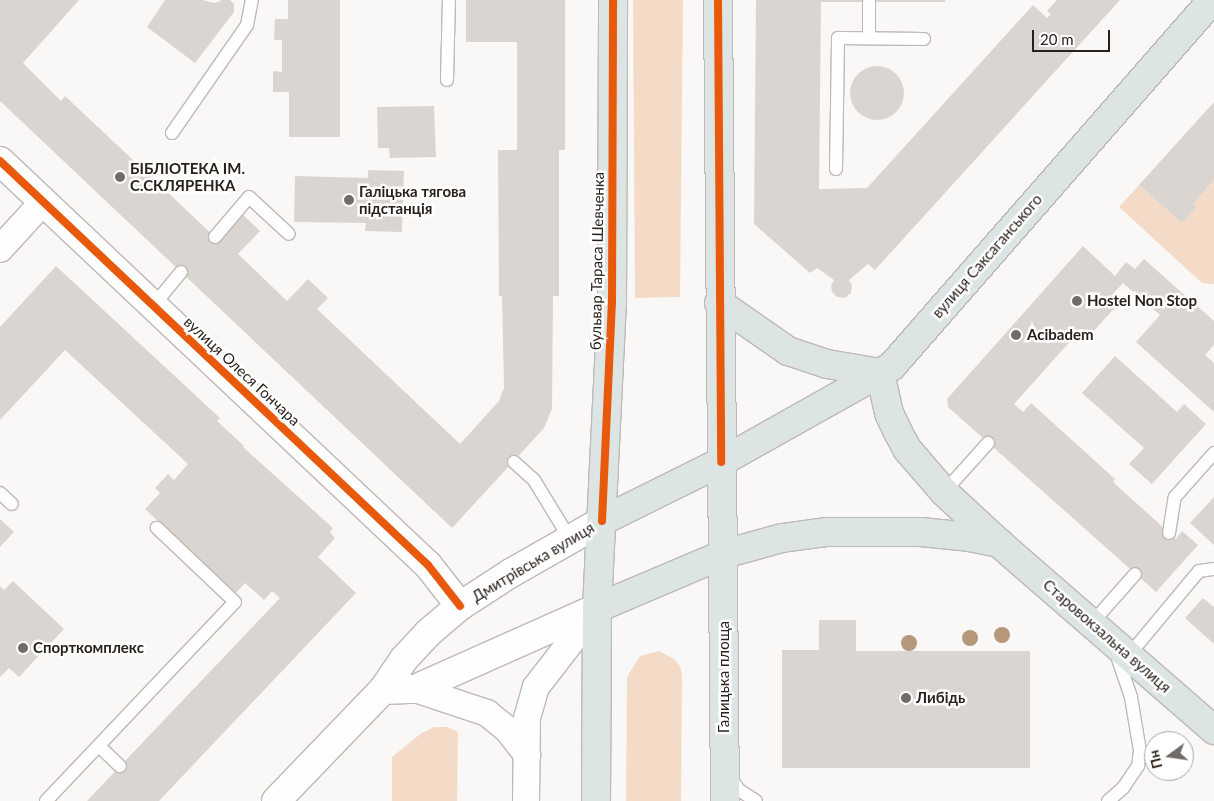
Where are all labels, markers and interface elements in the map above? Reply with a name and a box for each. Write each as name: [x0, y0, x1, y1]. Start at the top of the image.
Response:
scale bar: [1034, 20, 1112, 52]
text: 20 m: [1040, 30, 1074, 48]
place label: БІБЛІОТЕКА ІМ. С.СКЛЯРЕНКА: [130, 159, 245, 194]
marker: БІБЛІОТЕКА ІМ. С.СКЛЯРЕНКА: [114, 171, 126, 183]
street label: бульвар Тараса Шевченка: [586, 172, 608, 350]
place label: Галiцька тягова пiдстанцiя: [359, 182, 466, 217]
street label: вулиця Саксаганського: [928, 190, 1046, 322]
marker: Галiцька тягова пiдстанцiя: [343, 194, 355, 206]
place label: Hostel Non Stop: [1087, 292, 1197, 310]
marker: Hostel Non Stop: [1071, 295, 1083, 307]
street label: вулиця Олеся Гончара: [180, 313, 304, 429]
place label: Acibadem: [1027, 326, 1093, 344]
marker: Acibadem: [1009, 328, 1023, 342]
street label: Дмитрівська вулиця: [469, 518, 597, 606]
street label: Старовокзальна вулиця: [1039, 576, 1175, 696]
street label: Галицька площа: [715, 621, 733, 733]
place label: Спорткомплекс: [33, 639, 144, 657]
marker: Спорткомплекс: [17, 642, 29, 654]
place label: Либідь: [916, 689, 965, 707]
marker: Либідь: [900, 692, 912, 704]
north arrow: [1144, 731, 1194, 781]
text: Пн: [1144, 749, 1165, 770]

